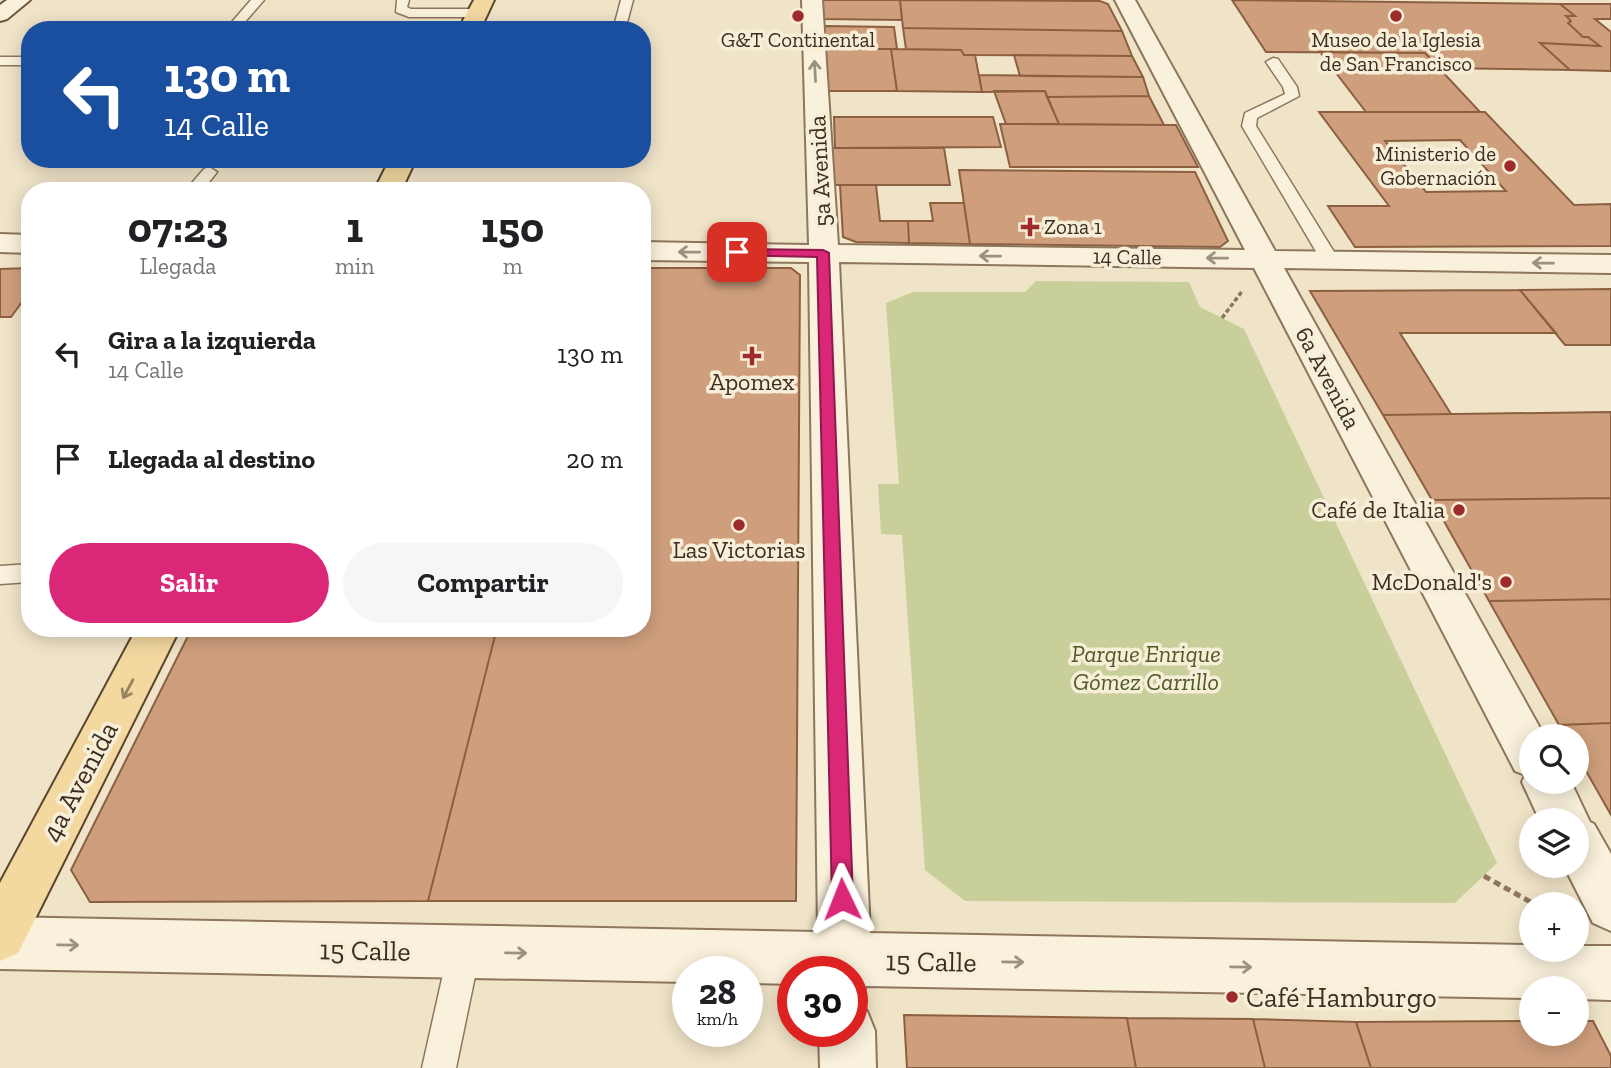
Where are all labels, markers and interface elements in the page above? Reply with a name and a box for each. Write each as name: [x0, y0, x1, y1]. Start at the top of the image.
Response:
marker: G&T Continental: [790, 8, 806, 24]
marker: Museo de la Iglesia de San Francisco: [1388, 8, 1404, 24]
place label: G&T Continental: [721, 27, 876, 52]
place label: Museo de la Iglesia de San Francisco: [1311, 27, 1481, 76]
text: 130 m: [164, 46, 290, 105]
icon: left: [49, 49, 140, 140]
one-way arrow: [808, 59, 821, 82]
text: 14 Calle: [164, 106, 269, 144]
street label: 5a Avenida: [802, 114, 837, 227]
place label: Ministerio de Gobernación: [1375, 141, 1496, 190]
marker: Ministerio de Gobernación: [1502, 158, 1518, 174]
text: 07:23: [128, 202, 228, 253]
text: 1: [346, 202, 363, 253]
text: 150: [481, 202, 544, 253]
place label: Zona 1: [1044, 214, 1102, 239]
marker: Zona 1: [1022, 219, 1038, 235]
pin: [707, 222, 767, 282]
icon: arrive: [718, 233, 756, 271]
street label: 14 Calle: [1092, 243, 1162, 270]
one-way arrow: [678, 245, 701, 259]
one-way arrow: [979, 249, 1002, 263]
text: Llegada: [139, 252, 216, 280]
text: min: [335, 252, 374, 280]
text: m: [503, 252, 523, 280]
one-way arrow: [1206, 252, 1229, 265]
one-way arrow: [1532, 256, 1555, 269]
street label: 6a Avenida: [1289, 322, 1368, 434]
text: Gira a la izquierda: [108, 324, 316, 356]
icon: left: [49, 335, 87, 373]
text: 130 m: [557, 338, 623, 370]
marker: Apomex: [744, 348, 760, 364]
text: 14 Calle: [108, 356, 184, 384]
place label: Apomex: [709, 367, 795, 396]
icon: arrive: [49, 440, 87, 478]
text: Llegada al destino: [108, 443, 315, 475]
text: 20 m: [566, 443, 623, 475]
place label: Café de Italia: [1311, 495, 1445, 524]
marker: Café de Italia: [1451, 502, 1467, 518]
marker: Las Victorias: [731, 517, 747, 533]
place label: Las Victorias: [673, 535, 805, 564]
button: Salir: [49, 543, 329, 623]
button: Compartir: [343, 543, 623, 623]
place label: McDonald's: [1372, 567, 1492, 596]
marker: McDonald's: [1498, 574, 1514, 590]
park label: Parque Enrique Gómez Carrillo: [1071, 639, 1221, 696]
one-way arrow: [120, 678, 134, 699]
street label: 4a Avenida: [34, 715, 125, 847]
map controls: [1519, 724, 1589, 1046]
button: search: [1519, 724, 1589, 794]
button: layers: [1519, 808, 1589, 878]
position arrow: [805, 862, 879, 936]
button: +: [1519, 892, 1589, 962]
street label: 15 Calle: [319, 933, 411, 968]
one-way arrow: [56, 938, 79, 952]
street label: 15 Calle: [885, 944, 977, 979]
one-way arrow: [504, 946, 527, 960]
speed limit sign: 30: [777, 956, 868, 1047]
one-way arrow: [1001, 956, 1024, 969]
one-way arrow: [1229, 960, 1252, 973]
text: 28: [699, 971, 736, 1013]
button: −: [1519, 976, 1589, 1046]
place label: Café Hamburgo: [1246, 981, 1437, 1014]
marker: Café Hamburgo: [1224, 989, 1240, 1005]
text: km/h: [697, 1008, 738, 1030]

